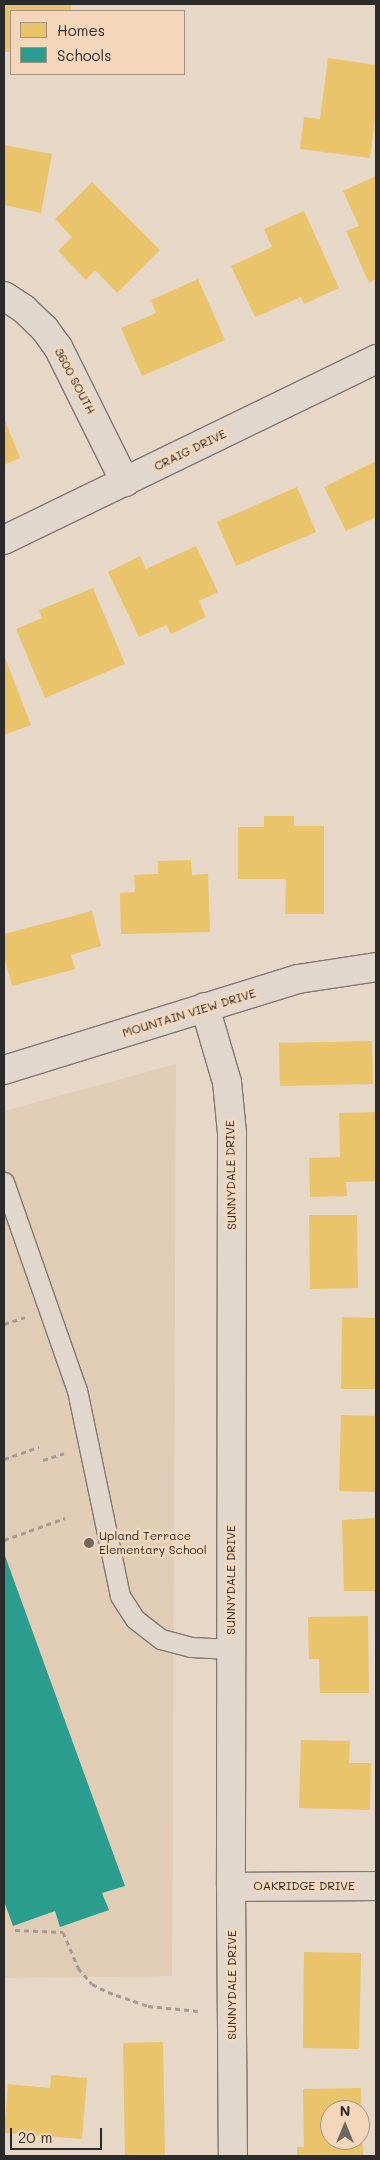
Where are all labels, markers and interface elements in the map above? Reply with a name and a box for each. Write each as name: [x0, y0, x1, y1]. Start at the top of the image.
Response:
legend: [10, 10, 185, 75]
text: Homes: [57, 20, 105, 40]
text: Schools: [57, 45, 112, 65]
street label: 3600 SOUTH: [52, 346, 98, 416]
street label: CRAIG DRIVE: [152, 426, 228, 474]
street label: MOUNTAIN VIEW DRIVE: [120, 986, 258, 1040]
street label: SUNNYDALE DRIVE: [223, 1120, 239, 1230]
street label: SUNNYDALE DRIVE: [224, 1525, 238, 1635]
place label: Upland Terrace Elementary School: [99, 1529, 207, 1557]
marker: Upland Terrace Elementary School: [83, 1537, 95, 1549]
street label: OAKRIDGE DRIVE: [253, 1879, 355, 1893]
street label: SUNNYDALE DRIVE: [225, 1930, 239, 2040]
north arrow: [320, 2100, 370, 2150]
text: N: [340, 2101, 350, 2120]
scale bar: [12, 2118, 105, 2150]
text: 20 m: [18, 2127, 52, 2147]

